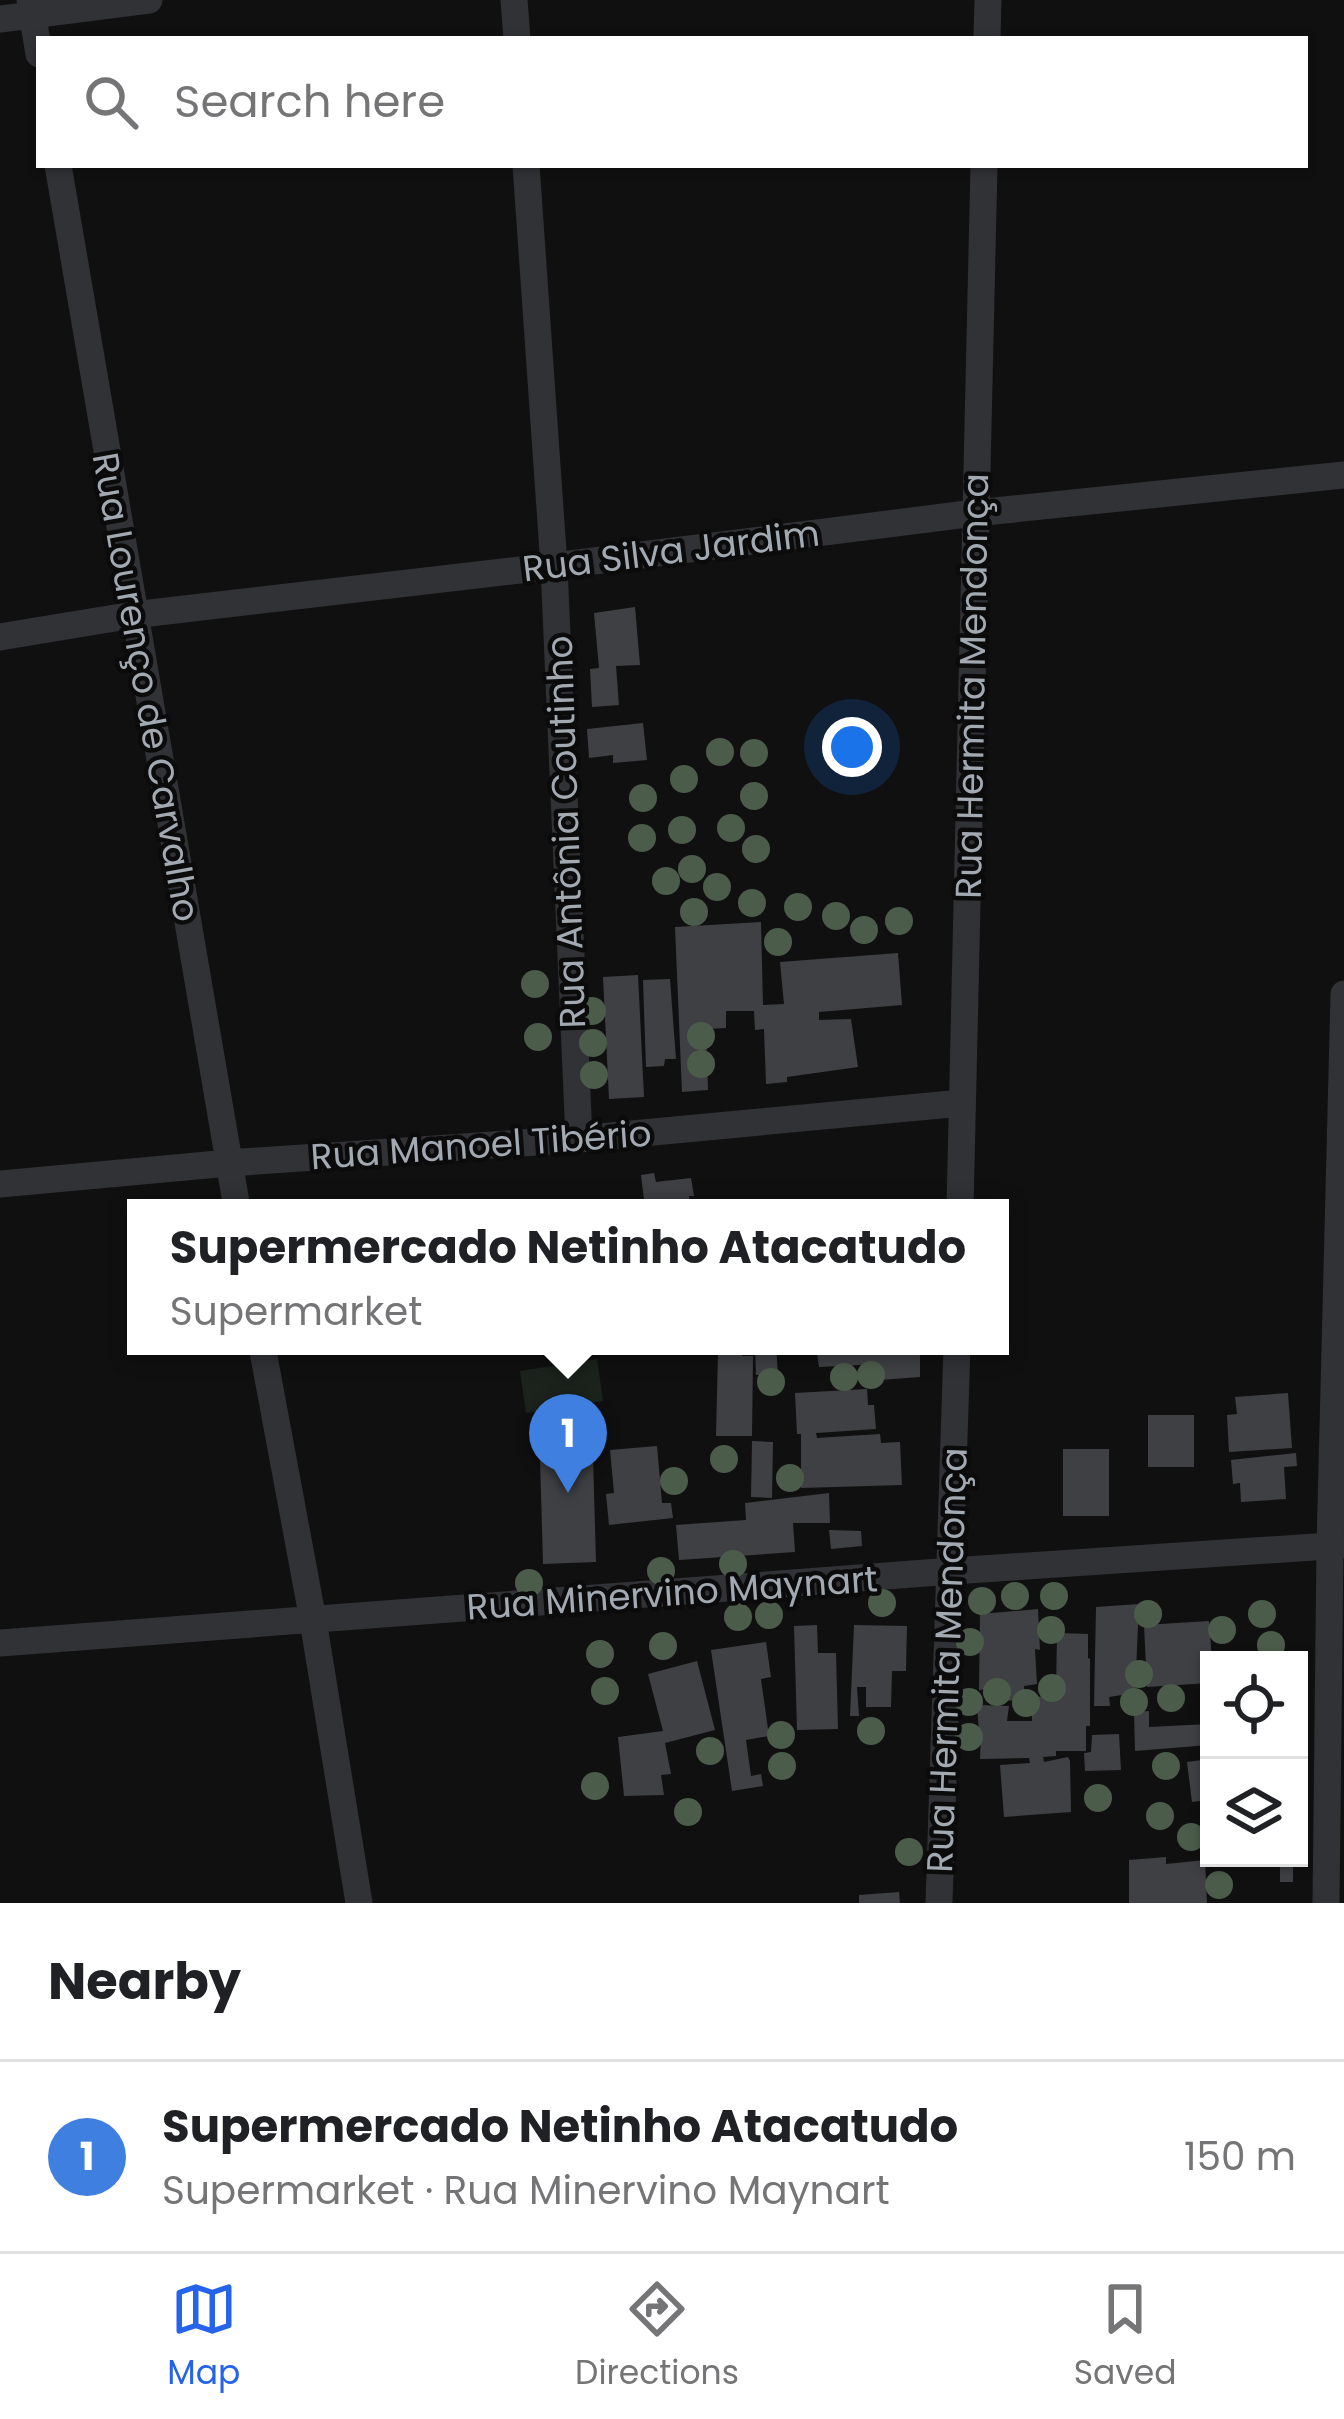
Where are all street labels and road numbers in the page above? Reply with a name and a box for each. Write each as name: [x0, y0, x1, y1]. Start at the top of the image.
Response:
street label: Rua Lourenço de Carvalho: [80, 449, 212, 925]
street label: Rua Hermita Mendonça: [943, 473, 1001, 899]
street label: Rua Silva Jardim: [520, 507, 822, 595]
street label: Rua Antônia Coutinho: [534, 635, 598, 1029]
street label: Rua Manoel Tibério: [309, 1108, 653, 1182]
street label: Rua Hermita Mendonça: [914, 1446, 980, 1874]
street label: Rua Minervino Maynart: [465, 1553, 879, 1633]

